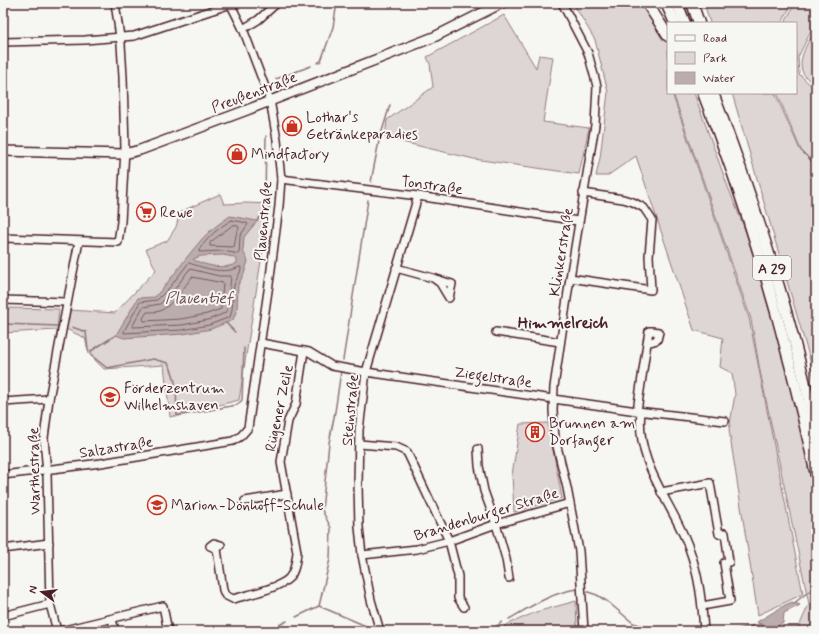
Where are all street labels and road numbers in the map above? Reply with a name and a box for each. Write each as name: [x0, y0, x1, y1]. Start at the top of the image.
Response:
street label: Preußenstraße: [209, 67, 300, 118]
street label: Tonstraße: [400, 172, 464, 200]
street label: Plauenstraße: [251, 180, 277, 262]
street label: Klinkerstraße: [545, 206, 579, 298]
road number: A 29: [753, 256, 791, 280]
street label: Rügener Zeile: [261, 363, 299, 454]
street label: Ziegelstraße: [452, 363, 533, 394]
street label: Steinstraße: [338, 373, 364, 447]
street label: Warthestraße: [24, 427, 46, 515]
street label: Salzastraße: [78, 432, 155, 464]
street label: Brandenburger Straße: [412, 483, 561, 547]

